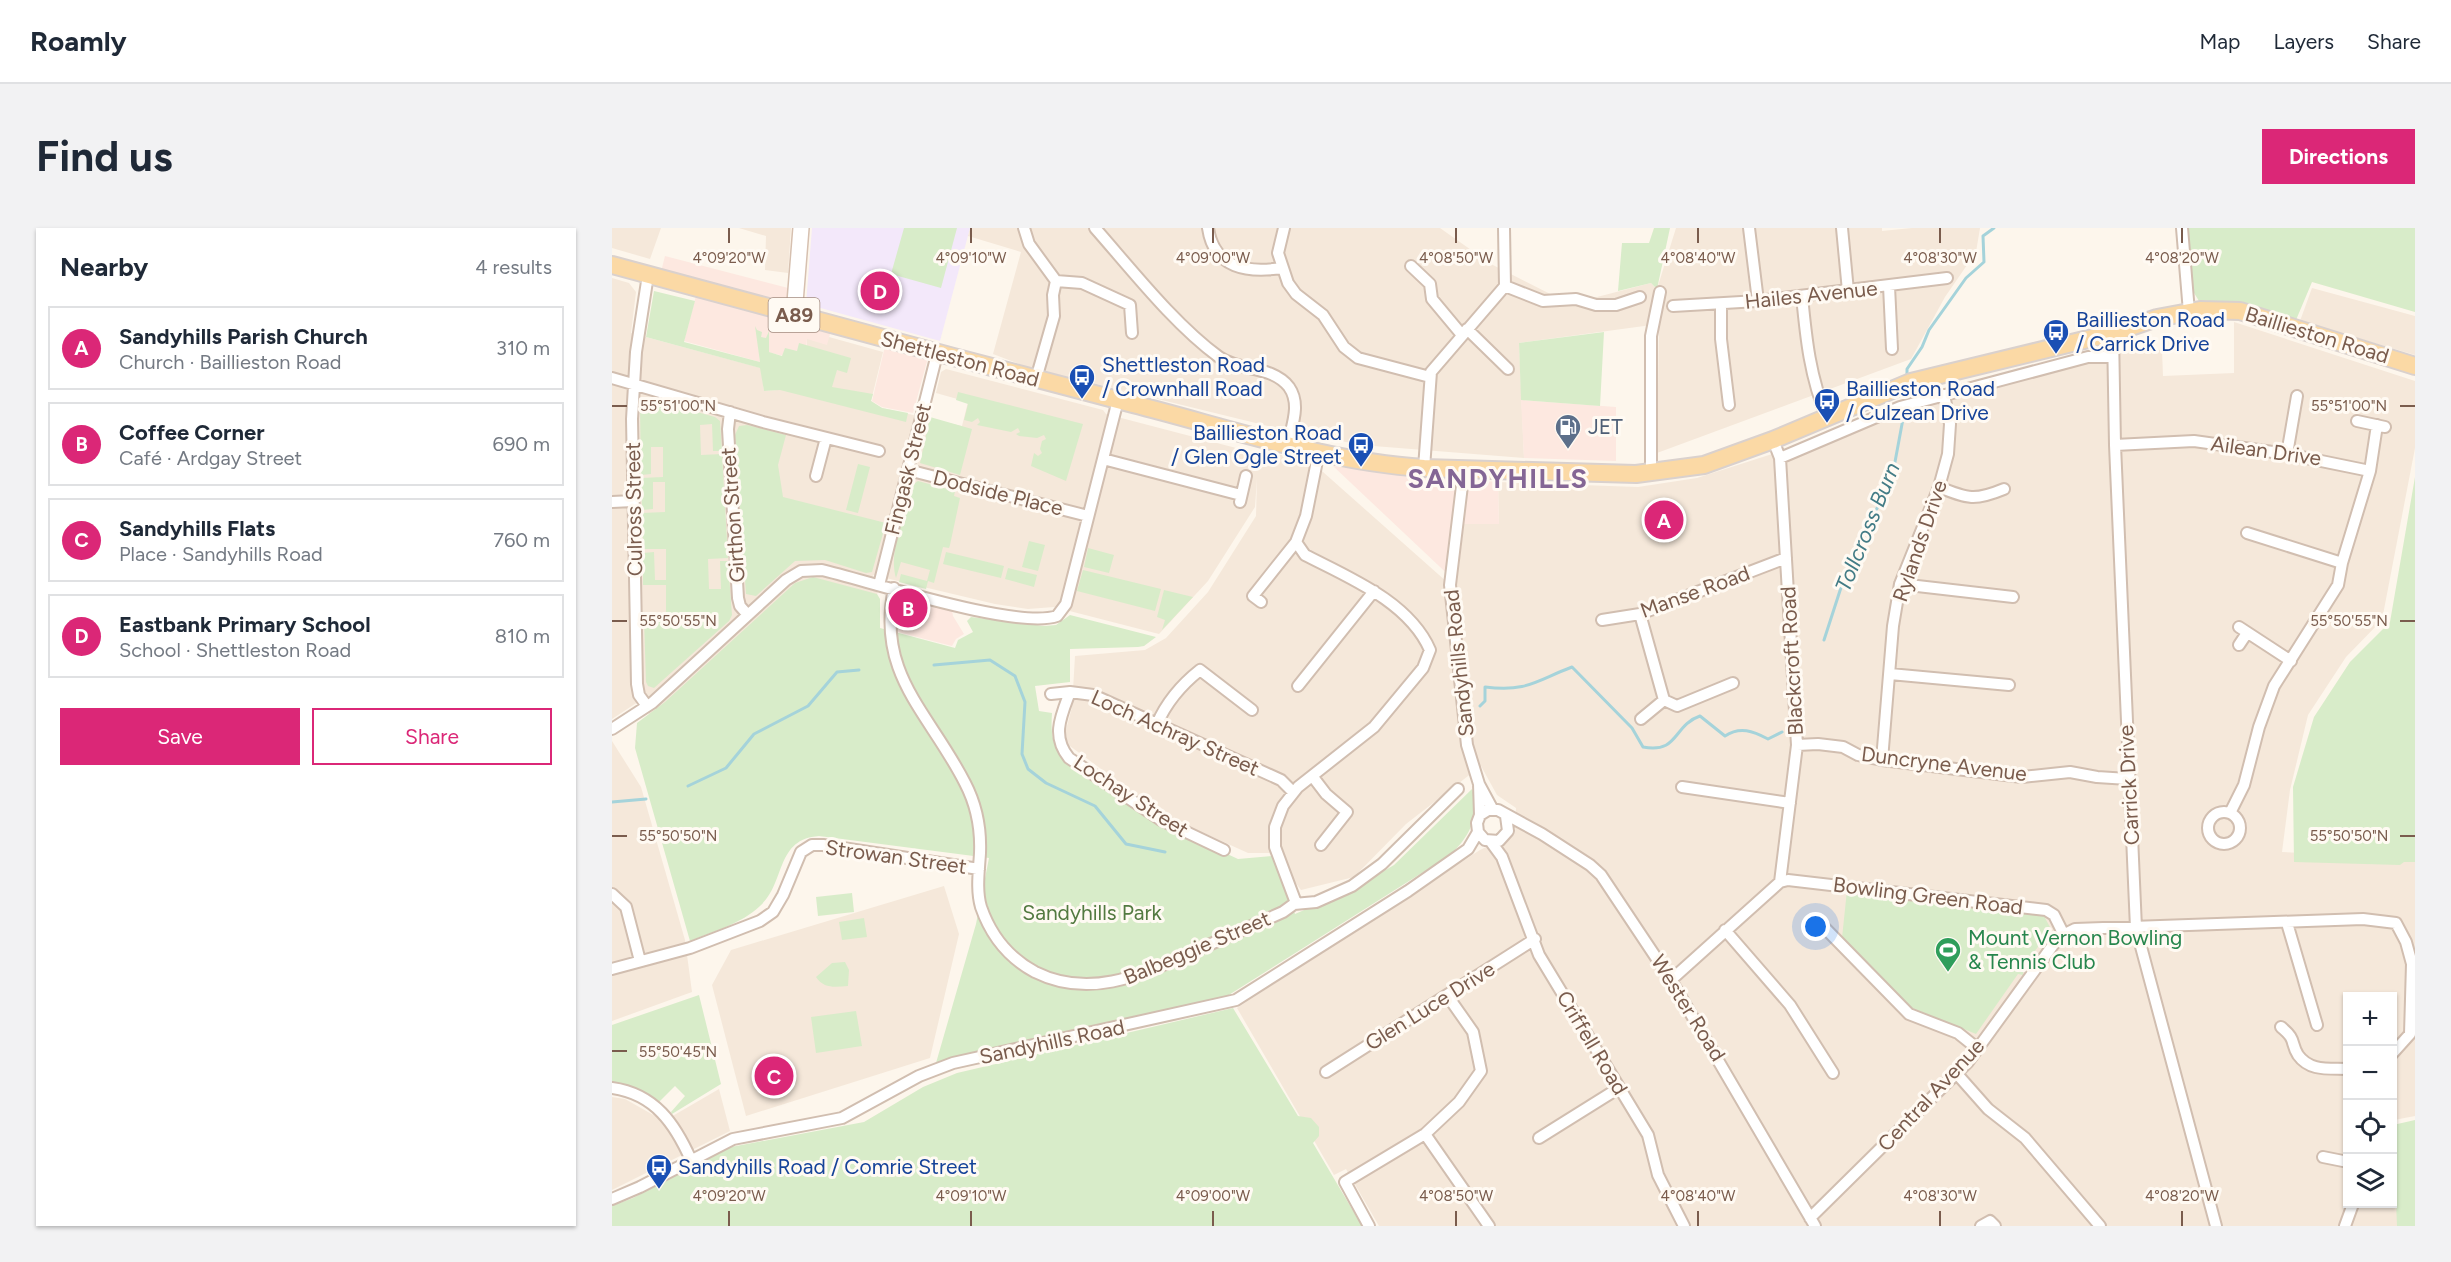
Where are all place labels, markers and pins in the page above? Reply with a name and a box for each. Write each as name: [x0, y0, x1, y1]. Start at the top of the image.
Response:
pin: D: [860, 268, 900, 314]
place label: Baillieston Road / Carrick Drive: [2076, 307, 2225, 356]
bus stop icon: Baillieston Road / Carrick Drive: [2041, 317, 2071, 355]
place label: Shettleston Road / Crownhall Road: [1102, 352, 1265, 401]
bus stop icon: Shettleston Road / Crownhall Road: [1067, 362, 1097, 400]
place label: Baillieston Road / Culzean Drive: [1846, 376, 1995, 425]
bus stop icon: Baillieston Road / Culzean Drive: [1812, 386, 1842, 424]
fuel station icon: JET: [1553, 412, 1583, 450]
place label: JET: [1588, 414, 1623, 439]
place label: Baillieston Road / Glen Ogle Street: [1171, 420, 1342, 469]
bus stop icon: Baillieston Road / Glen Ogle Street: [1346, 430, 1376, 468]
pin: A: [1644, 498, 1684, 542]
pin: B: [888, 586, 928, 631]
place label: Mount Vernon Bowling & Tennis Club: [1968, 925, 2182, 974]
sports icon: Mount Vernon Bowling & Tennis Club: [1933, 935, 1963, 973]
pin: C: [754, 1054, 794, 1098]
bus stop icon: Sandyhills Road / Comrie Street: [644, 1152, 674, 1190]
place label: Sandyhills Road / Comrie Street: [678, 1154, 977, 1179]

